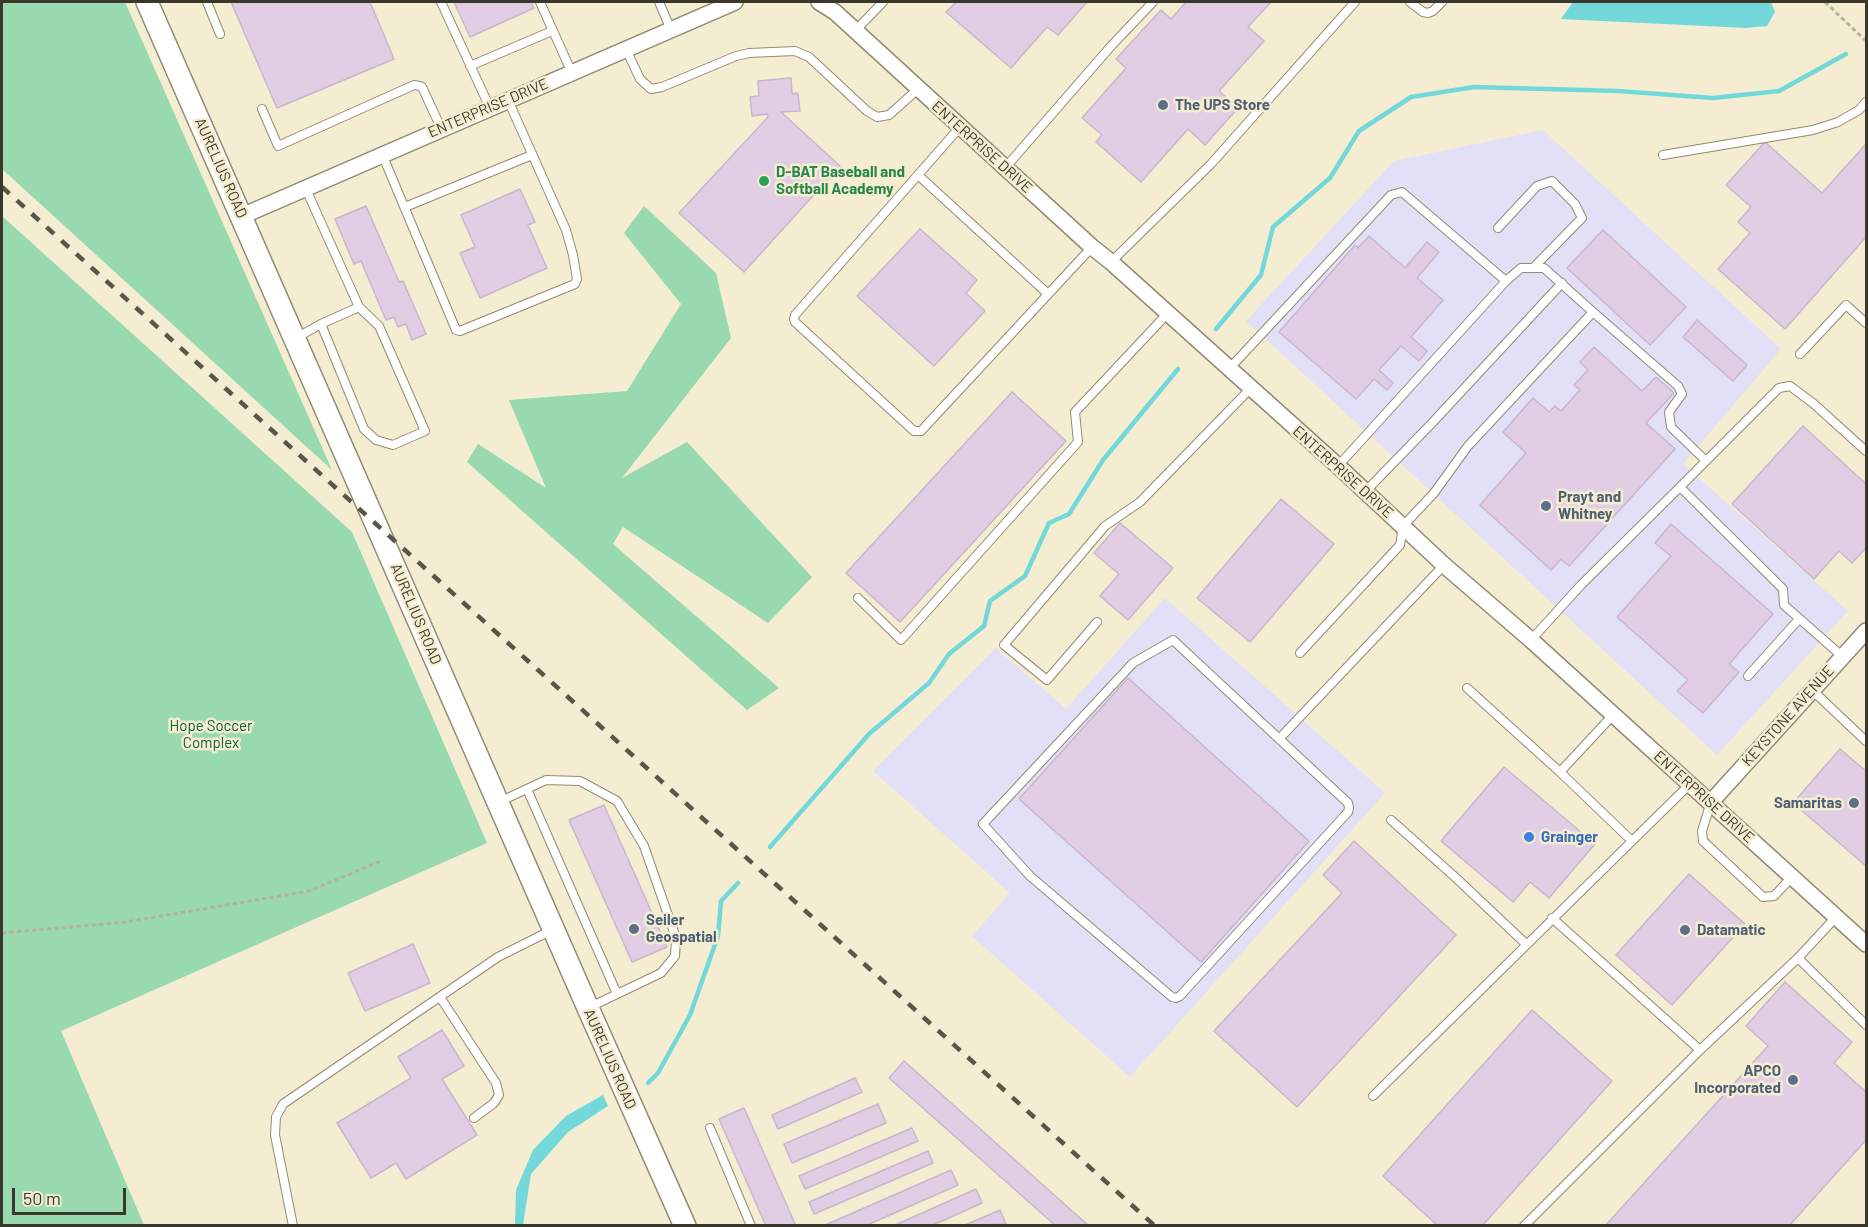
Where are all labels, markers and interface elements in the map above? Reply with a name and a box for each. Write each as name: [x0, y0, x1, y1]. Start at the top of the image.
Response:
street label: ENTERPRISE DRIVE: [425, 75, 551, 141]
place label: The UPS Store: [1175, 96, 1270, 114]
street label: ENTERPRISE DRIVE: [928, 97, 1036, 197]
marker: The UPS Store: [1156, 98, 1170, 112]
street label: AURELIUS ROAD: [191, 115, 251, 221]
place label: D-BAT Baseball and Softball Academy: [776, 163, 905, 198]
marker: D-BAT Baseball and Softball Academy: [757, 174, 771, 188]
street label: ENTERPRISE DRIVE: [1289, 422, 1397, 522]
place label: Prayt and Whitney: [1558, 488, 1621, 523]
marker: Prayt and Whitney: [1539, 499, 1553, 513]
street label: AURELIUS ROAD: [387, 561, 445, 667]
street label: KEYSTONE AVENUE: [1738, 662, 1838, 770]
park label: Hope Soccer Complex: [169, 717, 253, 752]
street label: ENTERPRISE DRIVE: [1650, 747, 1758, 847]
place label: Samaritas: [1774, 794, 1842, 812]
marker: Samaritas: [1847, 796, 1861, 810]
place label: Grainger: [1541, 828, 1598, 846]
marker: Grainger: [1522, 830, 1536, 844]
place label: Seiler Geospatial: [646, 911, 717, 946]
place label: Datamatic: [1697, 921, 1765, 939]
marker: Seiler Geospatial: [627, 922, 641, 936]
marker: Datamatic: [1678, 923, 1692, 937]
street label: AURELIUS ROAD: [580, 1006, 640, 1112]
place label: APCO Incorporated: [1694, 1062, 1781, 1097]
marker: APCO Incorporated: [1786, 1073, 1800, 1087]
scale bar: [15, 1176, 129, 1214]
text: 50 m: [23, 1187, 61, 1209]

